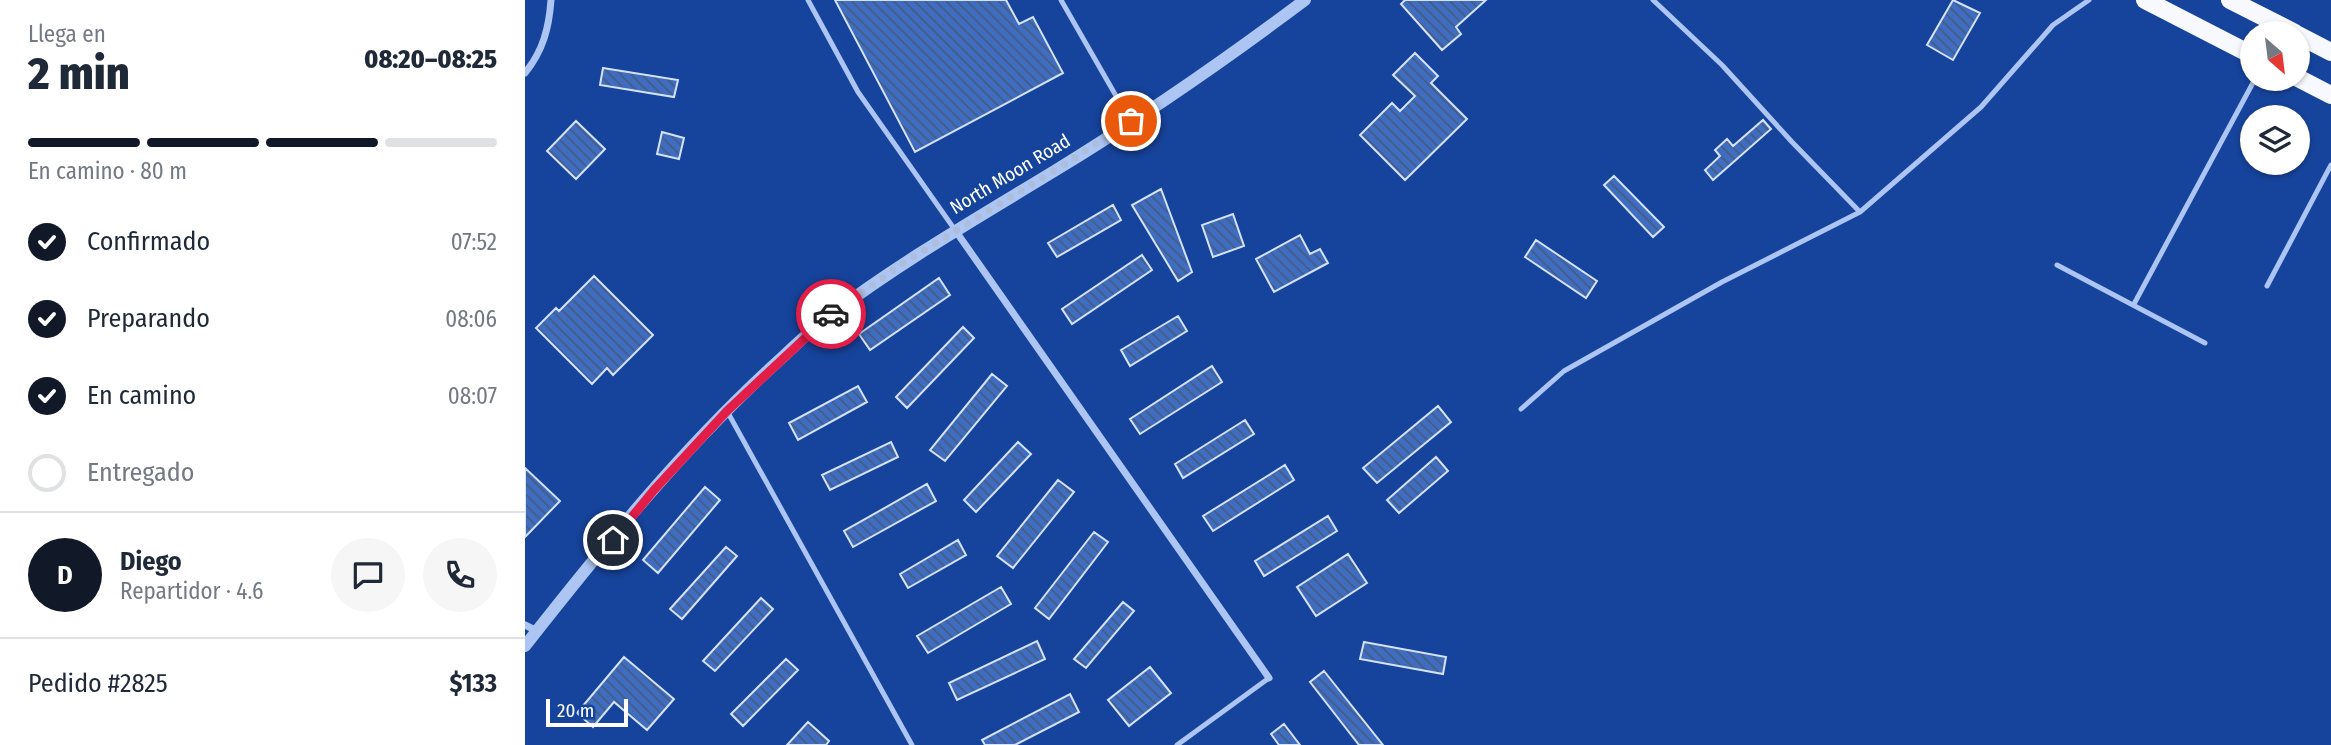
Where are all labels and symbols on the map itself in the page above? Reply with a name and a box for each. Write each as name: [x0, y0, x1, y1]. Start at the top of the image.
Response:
north arrow: [2240, 21, 2310, 91]
pin: [1101, 91, 1161, 151]
street label: North Moon Road: [946, 129, 1074, 219]
courier: [796, 279, 866, 349]
pin: [583, 510, 643, 570]
scale bar: [546, 696, 628, 728]

